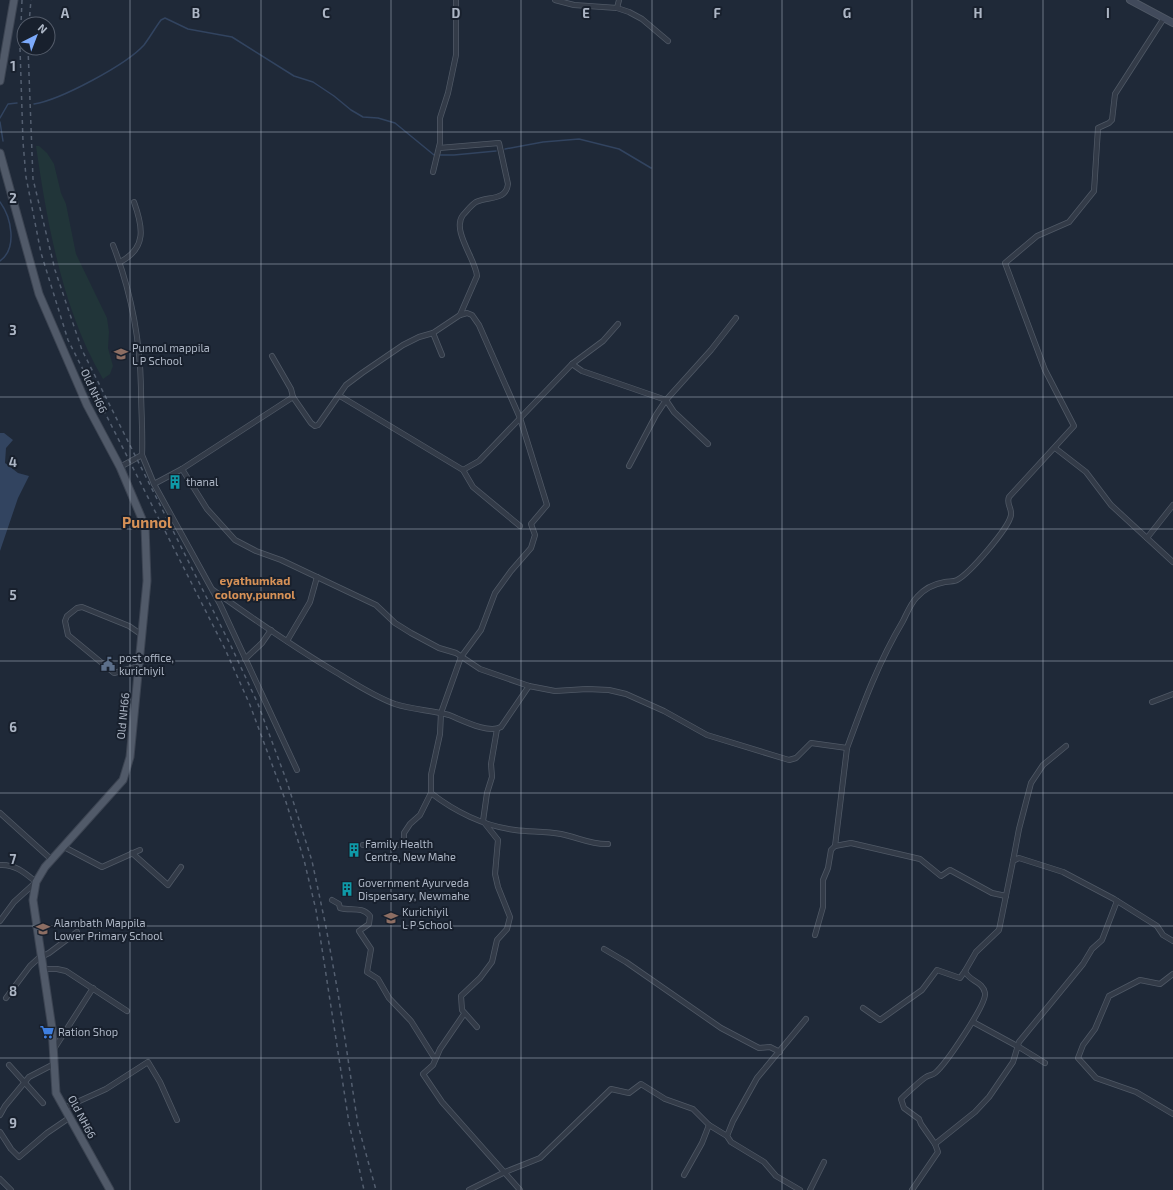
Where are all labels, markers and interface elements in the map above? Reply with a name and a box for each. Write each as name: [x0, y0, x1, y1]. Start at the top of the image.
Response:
text: A: [61, 5, 70, 21]
text: B: [192, 5, 200, 21]
text: C: [322, 5, 330, 21]
text: D: [452, 5, 461, 21]
text: E: [582, 5, 590, 21]
text: F: [713, 5, 721, 21]
text: G: [843, 5, 851, 21]
text: H: [974, 5, 983, 21]
text: I: [1106, 5, 1110, 21]
north arrow: [16, 16, 56, 56]
text: N: [36, 21, 50, 36]
text: 1: [10, 58, 16, 74]
text: 2: [9, 190, 17, 206]
text: 3: [9, 322, 17, 338]
place label: Punnol mappila L P School: [132, 341, 210, 367]
school or university icon: Punnol mappila L P School: [113, 346, 129, 362]
street label: Old NH66: [79, 367, 110, 415]
text: 4: [9, 454, 17, 470]
building icon: thanal: [167, 474, 183, 490]
place label: thanal: [186, 475, 219, 488]
district label: Punnol: [122, 513, 172, 531]
district label: eyathumkad colony,punnol: [215, 573, 295, 602]
text: 5: [9, 587, 17, 603]
place label: post office, kurichiyil: [119, 651, 174, 677]
public building icon: post office, kurichiyil: [100, 656, 116, 672]
street label: Old NH66: [114, 692, 131, 740]
text: 6: [9, 719, 17, 735]
place label: Family Health Centre, New Mahe: [365, 837, 456, 863]
building icon: Family Health Centre, New Mahe: [346, 842, 362, 858]
text: 7: [10, 851, 17, 867]
place label: Government Ayurveda Dispensary, Newmahe: [358, 876, 470, 902]
building icon: Government Ayurveda Dispensary, Newmahe: [339, 881, 355, 897]
place label: Kurichiyil L P School: [402, 905, 453, 931]
school or university icon: Kurichiyil L P School: [383, 910, 399, 926]
place label: Alambath Mappila Lower Primary School: [54, 916, 164, 942]
school or university icon: Alambath Mappila Lower Primary School: [35, 921, 51, 937]
text: 8: [9, 983, 17, 999]
supermarket icon: Ration Shop: [39, 1024, 55, 1040]
place label: Ration Shop: [58, 1025, 118, 1038]
street label: Old NH66: [66, 1093, 99, 1141]
text: 9: [9, 1115, 17, 1131]

